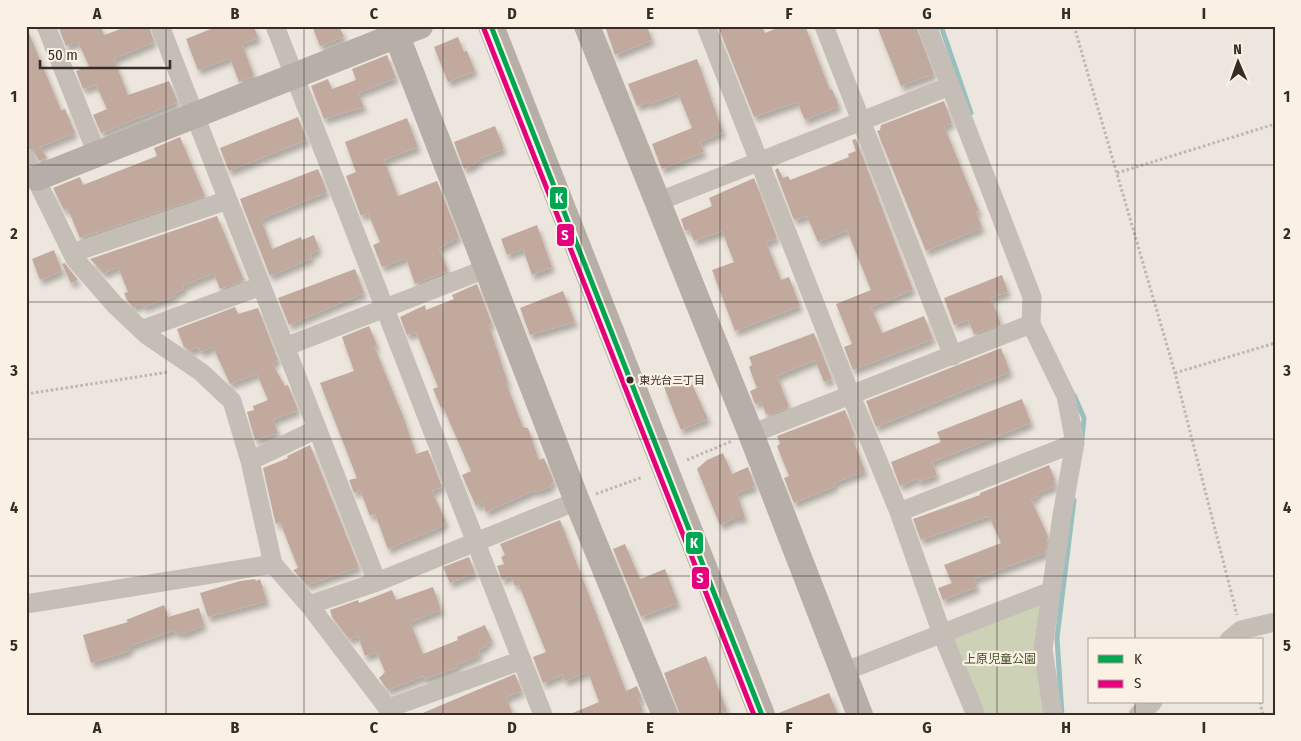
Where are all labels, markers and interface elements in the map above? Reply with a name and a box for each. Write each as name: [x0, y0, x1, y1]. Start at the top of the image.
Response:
text: A: [92, 4, 102, 23]
text: B: [231, 4, 240, 23]
text: C: [370, 4, 379, 23]
text: D: [507, 4, 517, 23]
text: E: [646, 4, 654, 23]
text: F: [785, 4, 793, 23]
text: G: [922, 4, 932, 23]
text: H: [1061, 4, 1071, 23]
text: I: [1202, 4, 1206, 23]
scale bar: [40, 38, 170, 70]
north arrow: [1214, 38, 1264, 88]
text: N: [1233, 41, 1242, 58]
text: 50 m: [48, 46, 78, 64]
text: 1: [11, 87, 17, 106]
text: 1: [1284, 87, 1290, 106]
line badge: K: [549, 186, 568, 210]
text: K: [555, 190, 564, 207]
line badge: S: [556, 223, 575, 247]
text: 2: [9, 224, 18, 243]
text: 2: [1282, 224, 1291, 243]
text: S: [561, 227, 569, 244]
text: 3: [9, 361, 18, 380]
text: 3: [1282, 361, 1291, 380]
place label: 東光台三丁目: [639, 374, 705, 387]
marker: 東光台三丁目: [625, 375, 635, 385]
text: 4: [10, 498, 18, 517]
text: 4: [1283, 498, 1291, 517]
line badge: K: [685, 531, 704, 555]
text: K: [690, 535, 699, 552]
line badge: S: [691, 566, 710, 590]
text: S: [696, 570, 704, 587]
text: 5: [10, 636, 18, 655]
text: 5: [1283, 636, 1291, 655]
legend: [1088, 638, 1264, 704]
text: K: [1134, 650, 1142, 668]
park label: 上原児童公園: [964, 652, 1036, 666]
text: S: [1134, 674, 1141, 692]
text: A: [92, 718, 102, 737]
text: B: [231, 718, 240, 737]
text: C: [370, 718, 379, 737]
text: D: [507, 718, 517, 737]
text: E: [646, 718, 654, 737]
text: F: [785, 718, 793, 737]
text: G: [922, 718, 932, 737]
text: H: [1061, 718, 1071, 737]
text: I: [1202, 718, 1206, 737]

